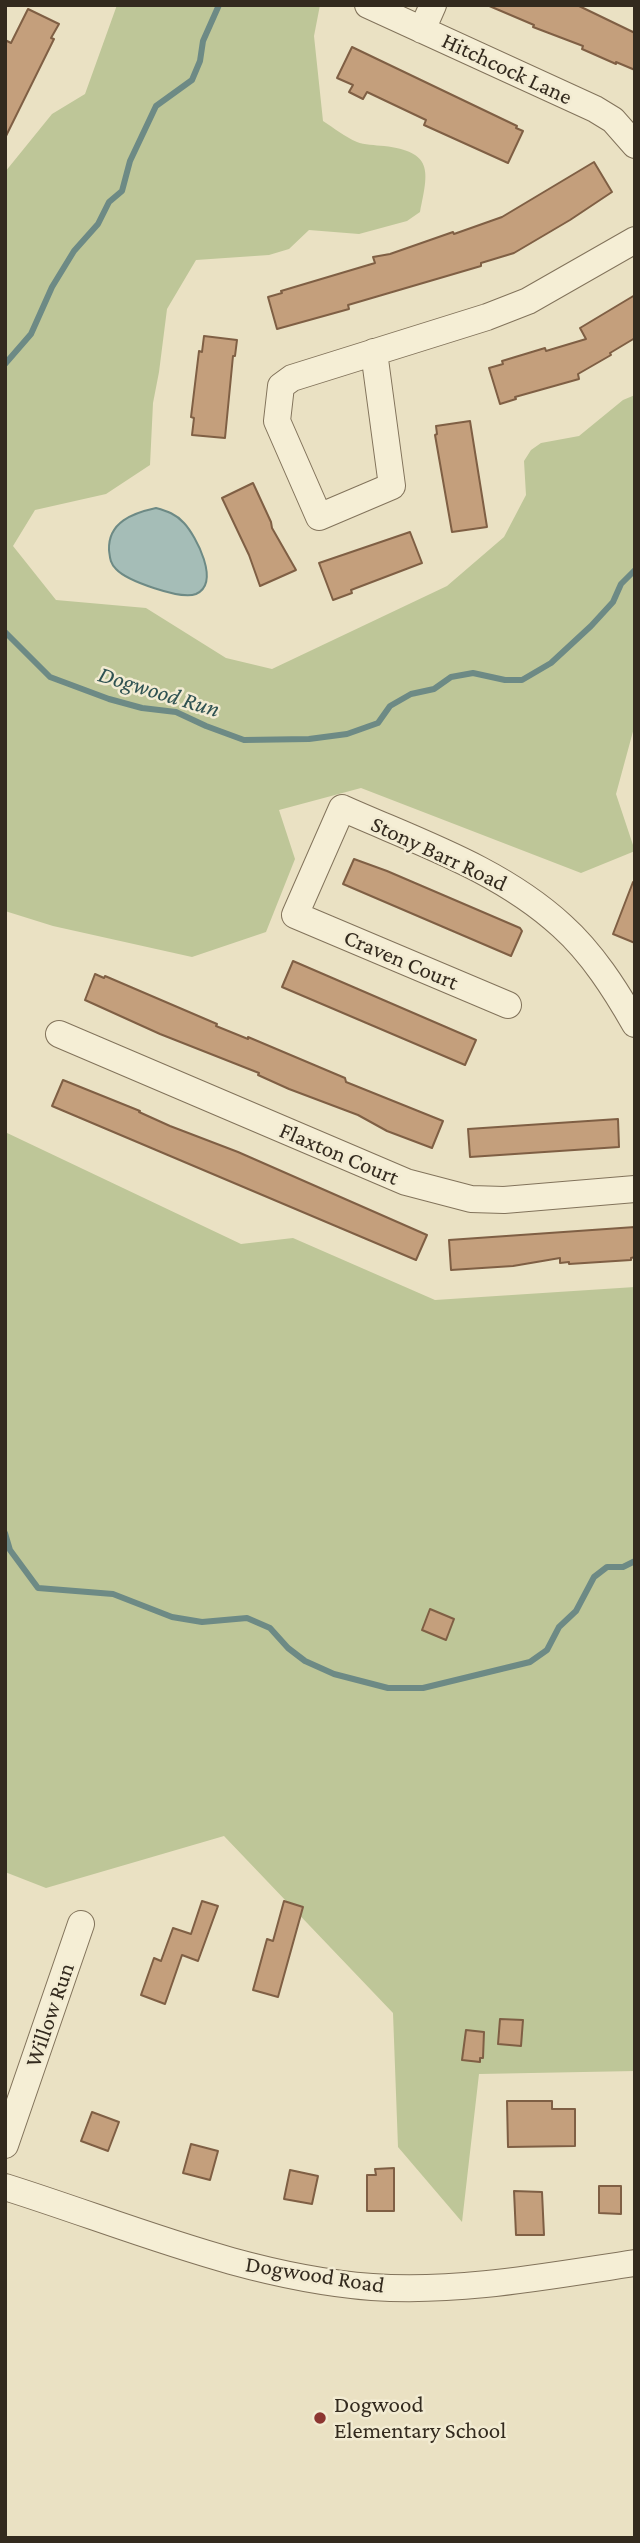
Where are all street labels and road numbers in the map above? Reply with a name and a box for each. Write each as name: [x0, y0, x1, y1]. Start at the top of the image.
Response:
street label: Hitchcock Lane: [437, 27, 577, 111]
street label: Stony Barr Road: [366, 810, 512, 898]
street label: Craven Court: [340, 923, 462, 997]
street label: Flaxton Court: [275, 1116, 403, 1192]
street label: Willow Run: [19, 1959, 81, 2071]
street label: Dogwood Road: [243, 2250, 387, 2300]

